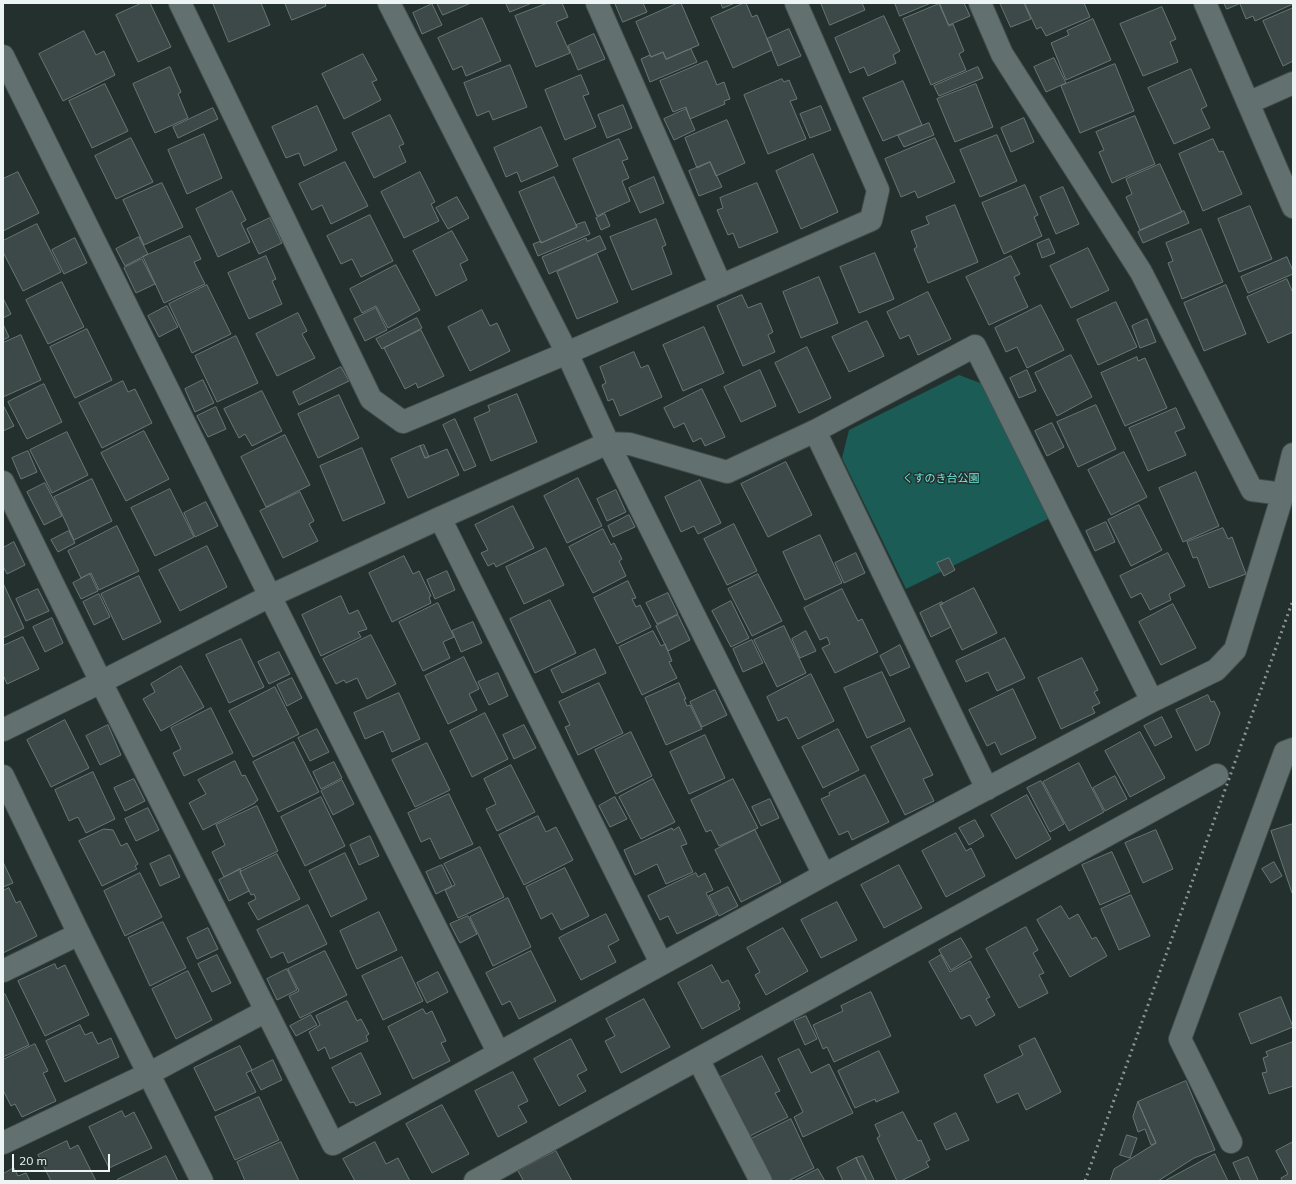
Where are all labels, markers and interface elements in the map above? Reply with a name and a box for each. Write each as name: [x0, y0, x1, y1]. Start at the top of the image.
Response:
park label: くすのき台公園: [903, 472, 979, 486]
scale bar: [14, 1146, 112, 1172]
text: 20 m: [19, 1153, 47, 1168]

